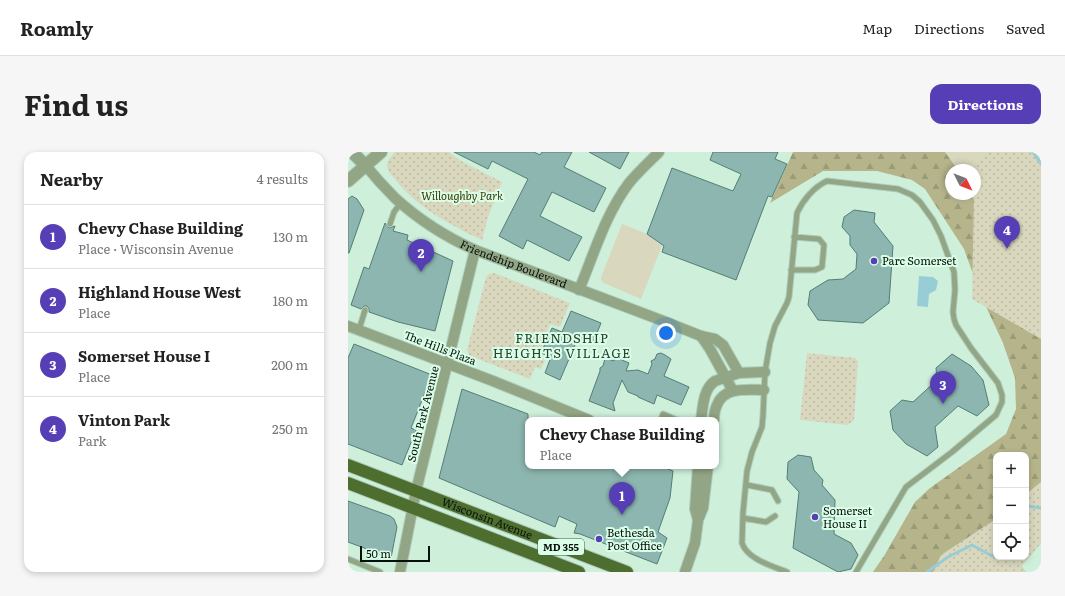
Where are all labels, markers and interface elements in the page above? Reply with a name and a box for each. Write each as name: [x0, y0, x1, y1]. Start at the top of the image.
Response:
text: Roamly: [20, 14, 93, 42]
text: Map: [862, 18, 892, 38]
text: Directions: [914, 18, 984, 38]
text: Saved: [1006, 18, 1045, 38]
text: Find us: [24, 83, 128, 125]
button: Directions: [930, 84, 1041, 124]
north arrow: [945, 164, 981, 200]
text: Nearby: [40, 166, 103, 191]
text: 4 results: [257, 169, 308, 188]
park label: Willoughby Park: [421, 187, 503, 203]
text: Chevy Chase Building: [78, 216, 243, 239]
pin: 4: [994, 216, 1020, 249]
text: 1: [50, 227, 56, 246]
text: 130 m: [273, 227, 308, 246]
street label: Friendship Boulevard: [458, 235, 570, 291]
text: Place · Wisconsin Avenue: [78, 239, 233, 258]
pin: 2: [408, 239, 434, 272]
place label: Parc Somerset: [882, 252, 957, 268]
marker: Parc Somerset: [869, 256, 879, 266]
text: Highland House West: [78, 280, 241, 303]
text: 2: [50, 291, 56, 310]
text: 180 m: [273, 291, 308, 310]
text: Place: [78, 303, 110, 322]
your location: [656, 323, 676, 343]
street label: The Hills Plaza: [402, 326, 479, 368]
district label: FRIENDSHIP HEIGHTS VILLAGE: [493, 328, 631, 362]
text: Somerset House I: [78, 344, 210, 367]
text: 3: [49, 355, 57, 374]
text: 200 m: [271, 355, 308, 374]
street label: South Park Avenue: [402, 364, 442, 463]
text: Place: [78, 367, 110, 386]
pin: 3: [930, 371, 956, 404]
text: Vinton Park: [78, 408, 170, 431]
popup: [525, 417, 719, 469]
text: 4: [49, 419, 57, 438]
text: 250 m: [272, 419, 308, 438]
text: Chevy Chase Building: [539, 422, 705, 445]
text: Park: [78, 431, 107, 450]
text: Place: [539, 445, 572, 464]
map controls: [993, 452, 1029, 560]
button: +: [993, 452, 1029, 488]
pin: 1: [609, 482, 635, 515]
button: −: [993, 488, 1029, 524]
street label: Wisconsin Avenue: [440, 493, 536, 542]
place label: Somerset House II: [823, 502, 873, 531]
marker: Somerset House II: [810, 512, 820, 522]
place label: Bethesda Post Office: [607, 524, 662, 553]
button: locate: [993, 524, 1029, 560]
marker: Bethesda Post Office: [594, 534, 604, 544]
road number: MD 355: [538, 539, 584, 555]
scale bar: [360, 544, 430, 563]
text: 50 m: [366, 545, 391, 561]

